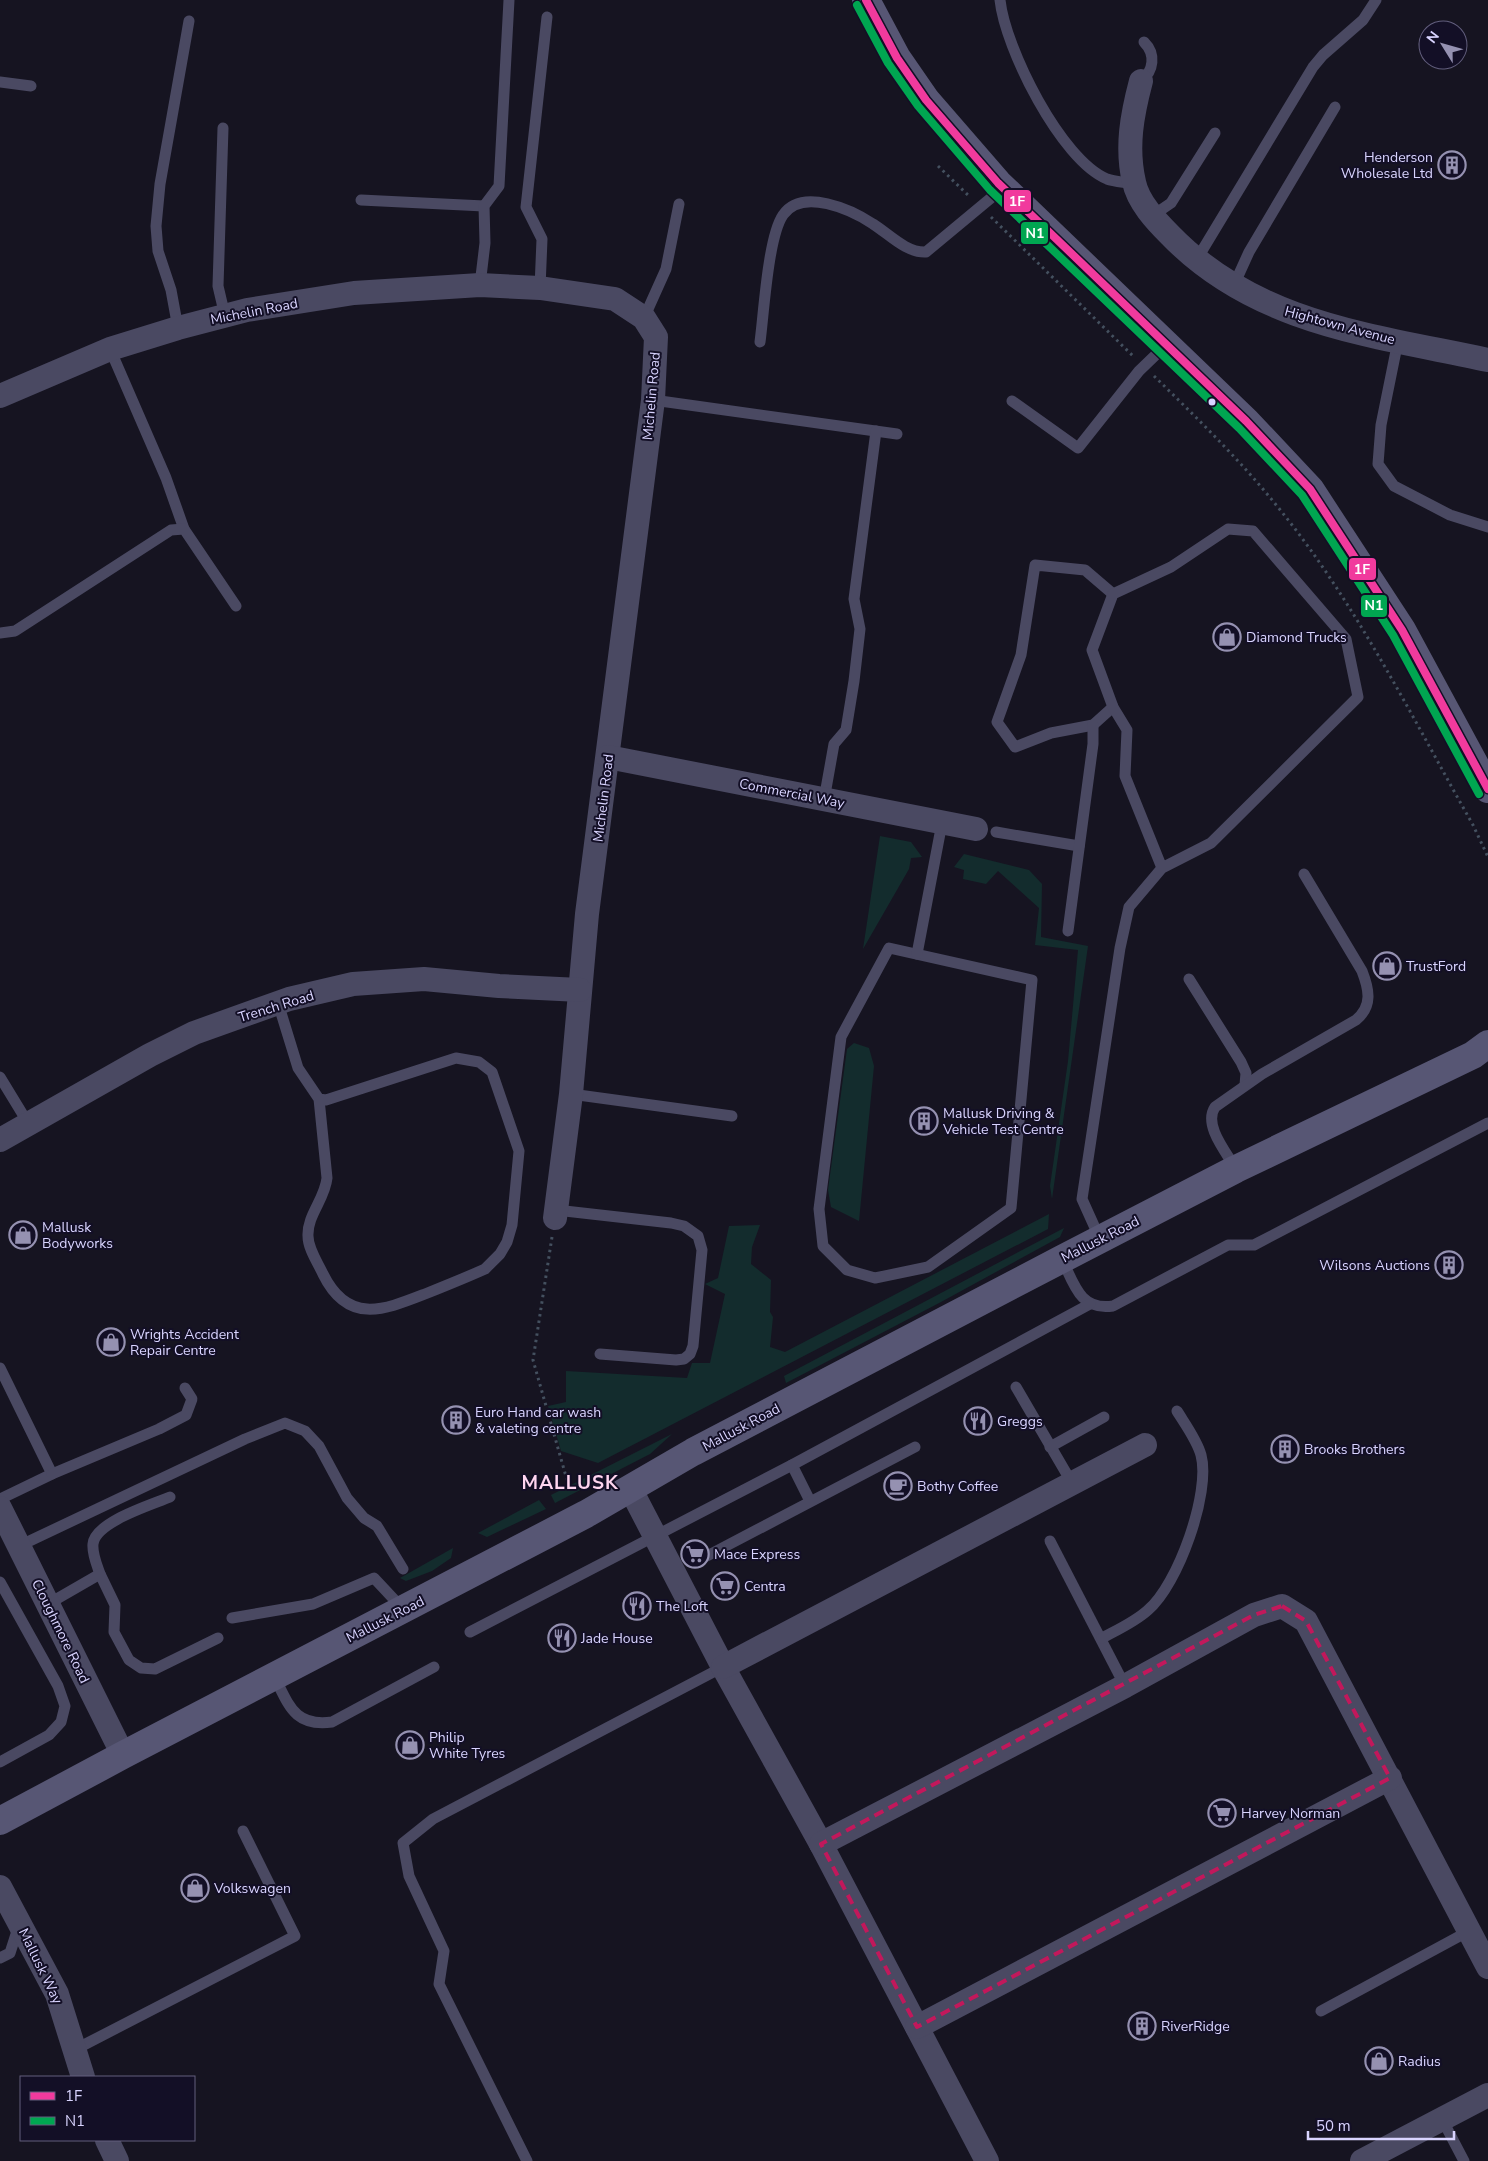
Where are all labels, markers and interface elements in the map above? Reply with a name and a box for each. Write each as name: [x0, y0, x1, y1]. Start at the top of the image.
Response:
north arrow: [1418, 20, 1468, 70]
text: N: [1422, 28, 1444, 47]
place label: Henderson Wholesale Ltd: [1341, 148, 1433, 183]
building icon: Henderson Wholesale Ltd: [1437, 150, 1467, 180]
line badge: 1F: [1003, 189, 1032, 213]
text: 1F: [1009, 192, 1025, 211]
line badge: N1: [1020, 221, 1049, 245]
text: N1: [1026, 224, 1044, 243]
street label: Michelin Road: [209, 294, 299, 329]
street label: Hightown Avenue: [1283, 302, 1397, 349]
street label: Michelin Road: [638, 351, 665, 441]
unlabelled marker: [1207, 397, 1217, 407]
line badge: 1F: [1348, 557, 1377, 581]
text: 1F: [1354, 560, 1370, 579]
line badge: N1: [1360, 594, 1388, 618]
text: N1: [1365, 596, 1383, 615]
shop icon: Diamond Trucks: [1212, 622, 1242, 652]
place label: Diamond Trucks: [1246, 628, 1347, 647]
street label: Michelin Road: [589, 753, 618, 843]
street label: Commercial Way: [738, 774, 847, 813]
shop icon: TrustFord: [1372, 951, 1402, 981]
place label: TrustFord: [1406, 957, 1466, 976]
street label: Trench Road: [236, 986, 316, 1027]
place label: Mallusk Driving & Vehicle Test Centre: [942, 1104, 1064, 1139]
building icon: Mallusk Driving & Vehicle Test Centre: [909, 1106, 939, 1136]
street label: Mallusk Road: [1058, 1212, 1143, 1267]
place label: Mallusk Bodyworks: [42, 1218, 113, 1253]
shop icon: Mallusk Bodyworks: [8, 1220, 38, 1250]
building icon: Wilsons Auctions: [1434, 1250, 1464, 1280]
place label: Wilsons Auctions: [1319, 1256, 1430, 1275]
place label: Wrights Accident Repair Centre: [130, 1325, 239, 1360]
shop icon: Wrights Accident Repair Centre: [96, 1327, 126, 1357]
street label: Mallusk Road: [699, 1399, 783, 1456]
place label: Euro Hand car wash & valeting centre: [475, 1403, 601, 1438]
building icon: Euro Hand car wash & valeting centre: [441, 1405, 471, 1435]
restaurant icon: Greggs: [963, 1406, 993, 1436]
place label: Greggs: [997, 1412, 1043, 1431]
building icon: Brooks Brothers: [1270, 1434, 1300, 1464]
place label: Brooks Brothers: [1304, 1440, 1406, 1459]
district label: MALLUSK: [521, 1470, 619, 1496]
cafe icon: Bothy Coffee: [883, 1471, 913, 1501]
place label: Bothy Coffee: [917, 1477, 998, 1496]
supermarket icon: Mace Express: [680, 1539, 710, 1569]
place label: Mace Express: [714, 1545, 801, 1564]
supermarket icon: Centra: [710, 1571, 740, 1601]
street label: Cloughmore Road: [27, 1576, 94, 1686]
place label: Centra: [744, 1577, 786, 1596]
restaurant icon: The Loft: [622, 1591, 652, 1621]
street label: Mallusk Road: [343, 1592, 428, 1647]
place label: The Loft: [656, 1597, 708, 1616]
restaurant icon: Jade House: [547, 1623, 577, 1653]
place label: Jade House: [580, 1629, 653, 1648]
place label: Philip White Tyres: [429, 1728, 506, 1763]
shop icon: Philip White Tyres: [395, 1730, 425, 1760]
supermarket icon: Harvey Norman: [1207, 1798, 1237, 1828]
place label: Harvey Norman: [1241, 1804, 1340, 1823]
shop icon: Volkswagen: [180, 1873, 210, 1903]
place label: Volkswagen: [213, 1879, 291, 1898]
street label: Mallusk Way: [14, 1925, 67, 2008]
building icon: RiverRidge: [1127, 2011, 1157, 2041]
place label: RiverRidge: [1161, 2017, 1230, 2036]
shop icon: Radius: [1364, 2046, 1394, 2076]
place label: Radius: [1398, 2052, 1441, 2071]
legend: [20, 2076, 195, 2141]
text: 1F: [65, 2086, 82, 2106]
scale bar: [1308, 2108, 1454, 2140]
text: N1: [65, 2111, 85, 2131]
text: 50 m: [1316, 2116, 1351, 2136]

